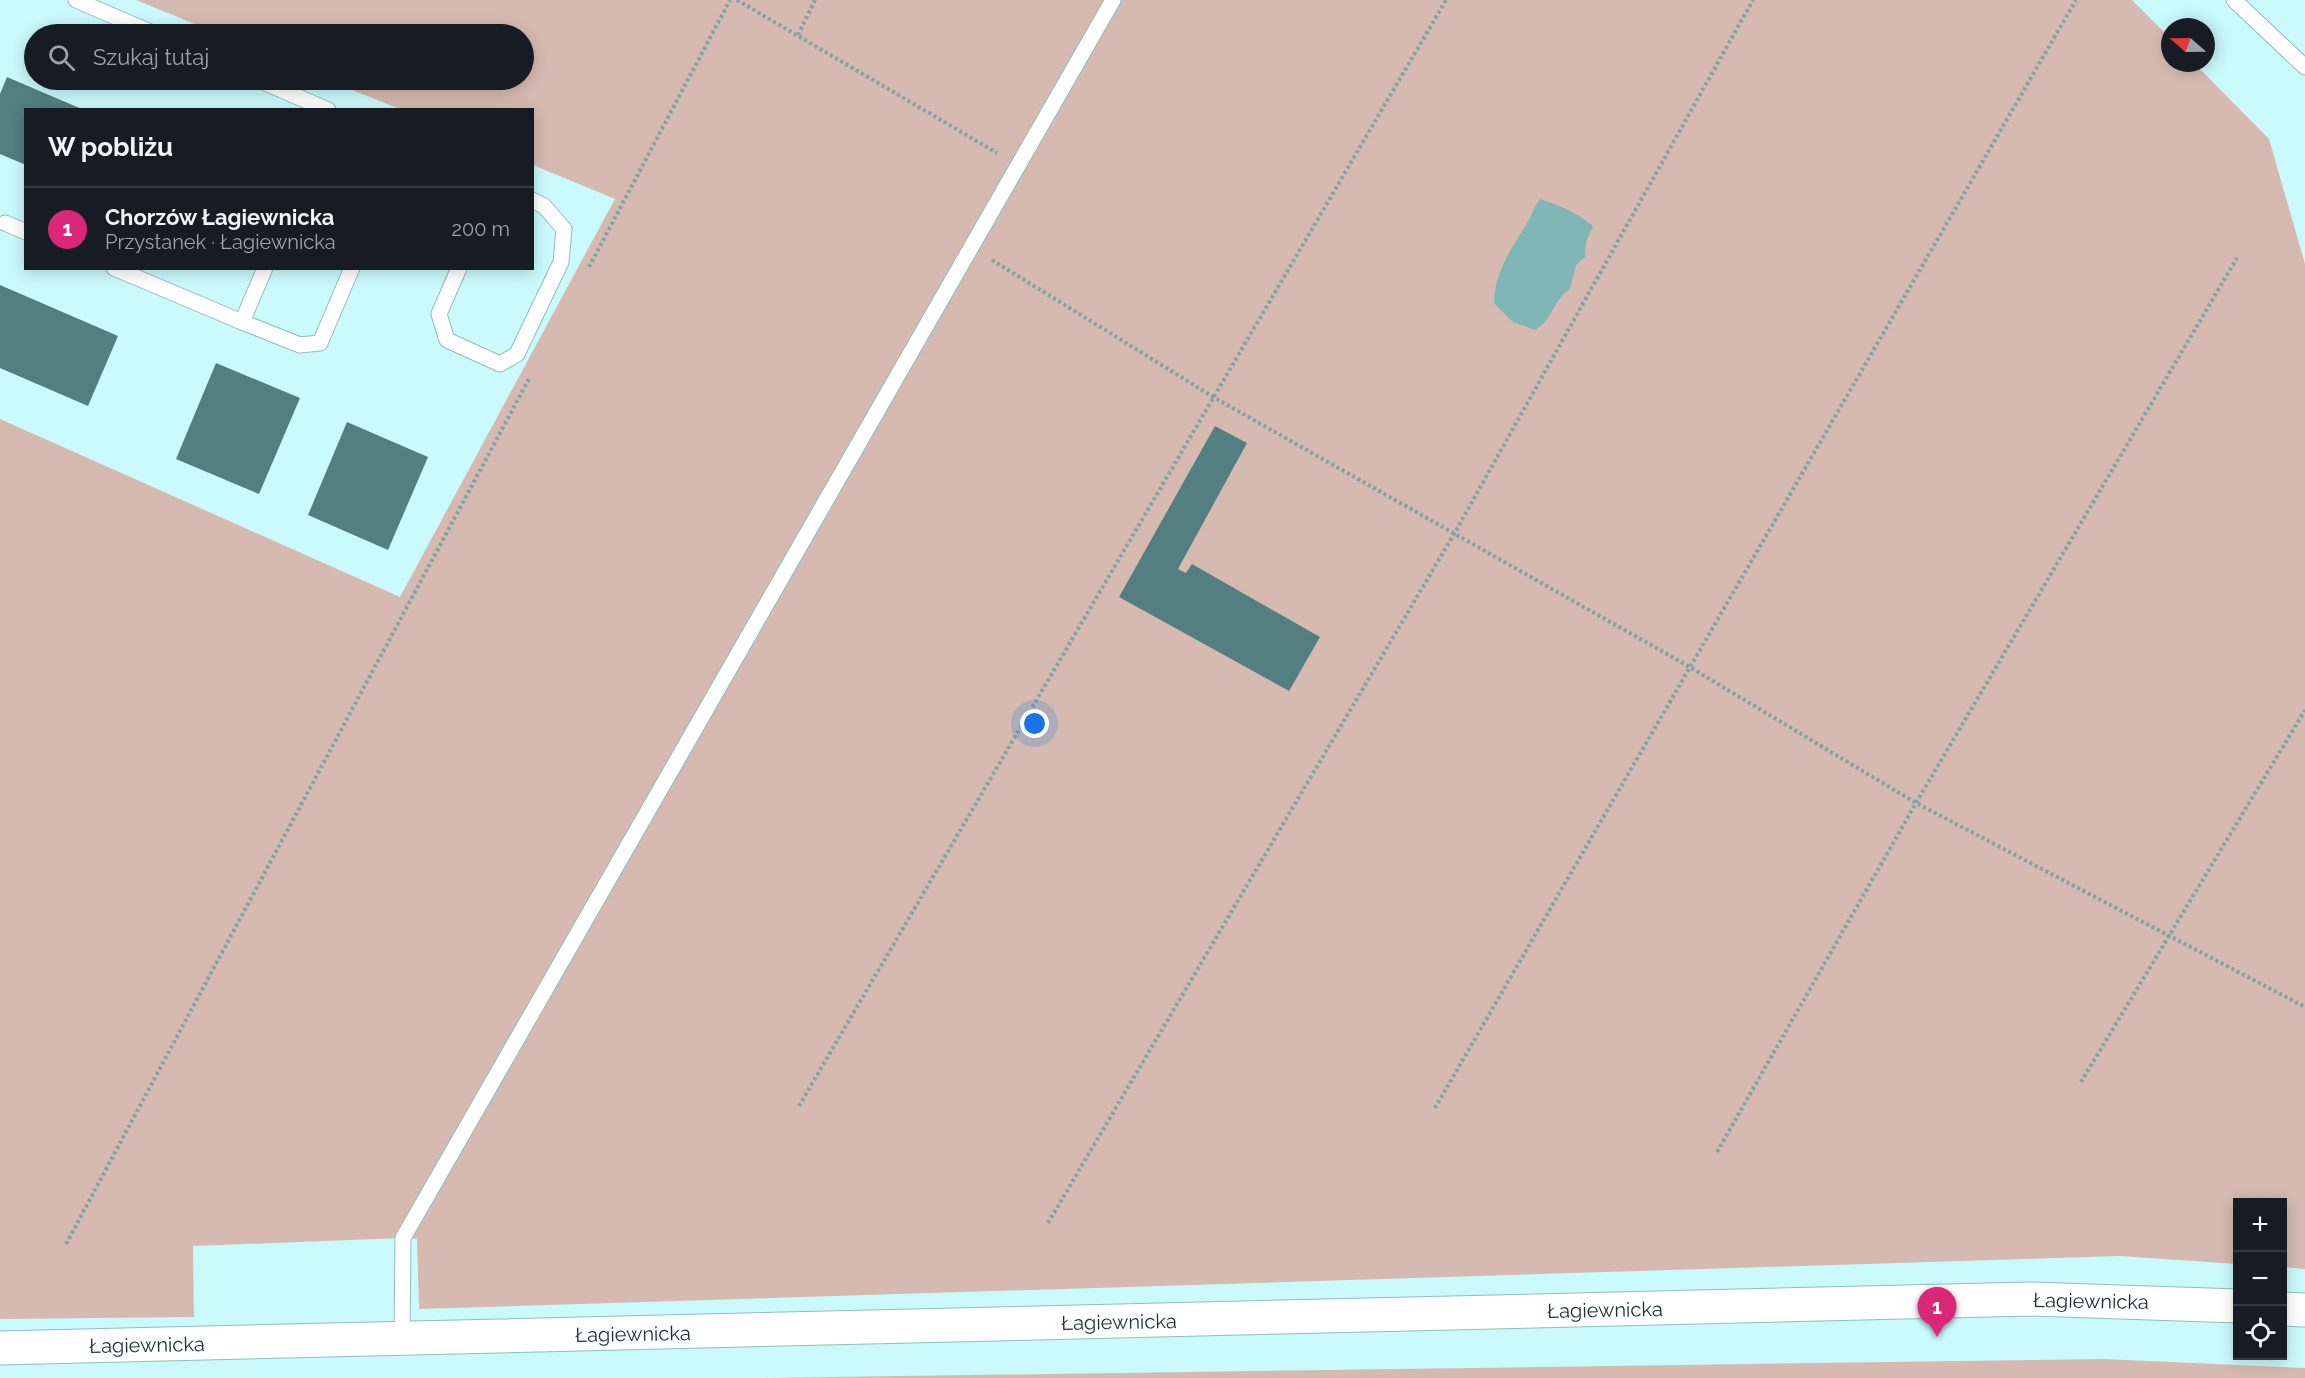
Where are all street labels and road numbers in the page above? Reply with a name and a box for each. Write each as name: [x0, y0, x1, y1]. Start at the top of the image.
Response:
street label: Łagiewnicka: [2033, 1288, 2149, 1314]
street label: Łagiewnicka: [1547, 1297, 1663, 1323]
street label: Łagiewnicka: [1061, 1309, 1177, 1335]
street label: Łagiewnicka: [575, 1321, 691, 1347]
street label: Łagiewnicka: [89, 1332, 205, 1358]

